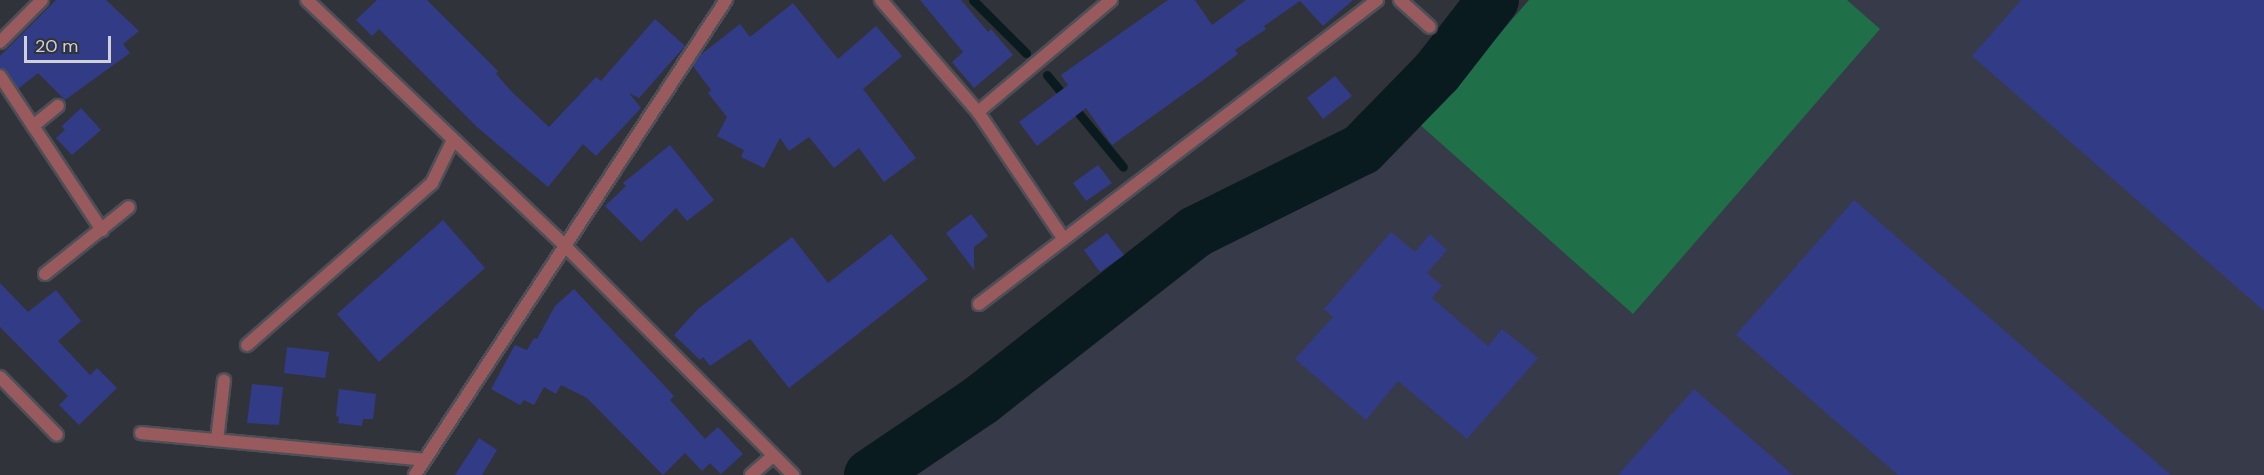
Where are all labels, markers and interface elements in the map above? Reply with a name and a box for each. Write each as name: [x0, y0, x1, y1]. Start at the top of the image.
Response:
scale bar: [27, 24, 114, 62]
text: 20 m: [35, 34, 78, 58]

